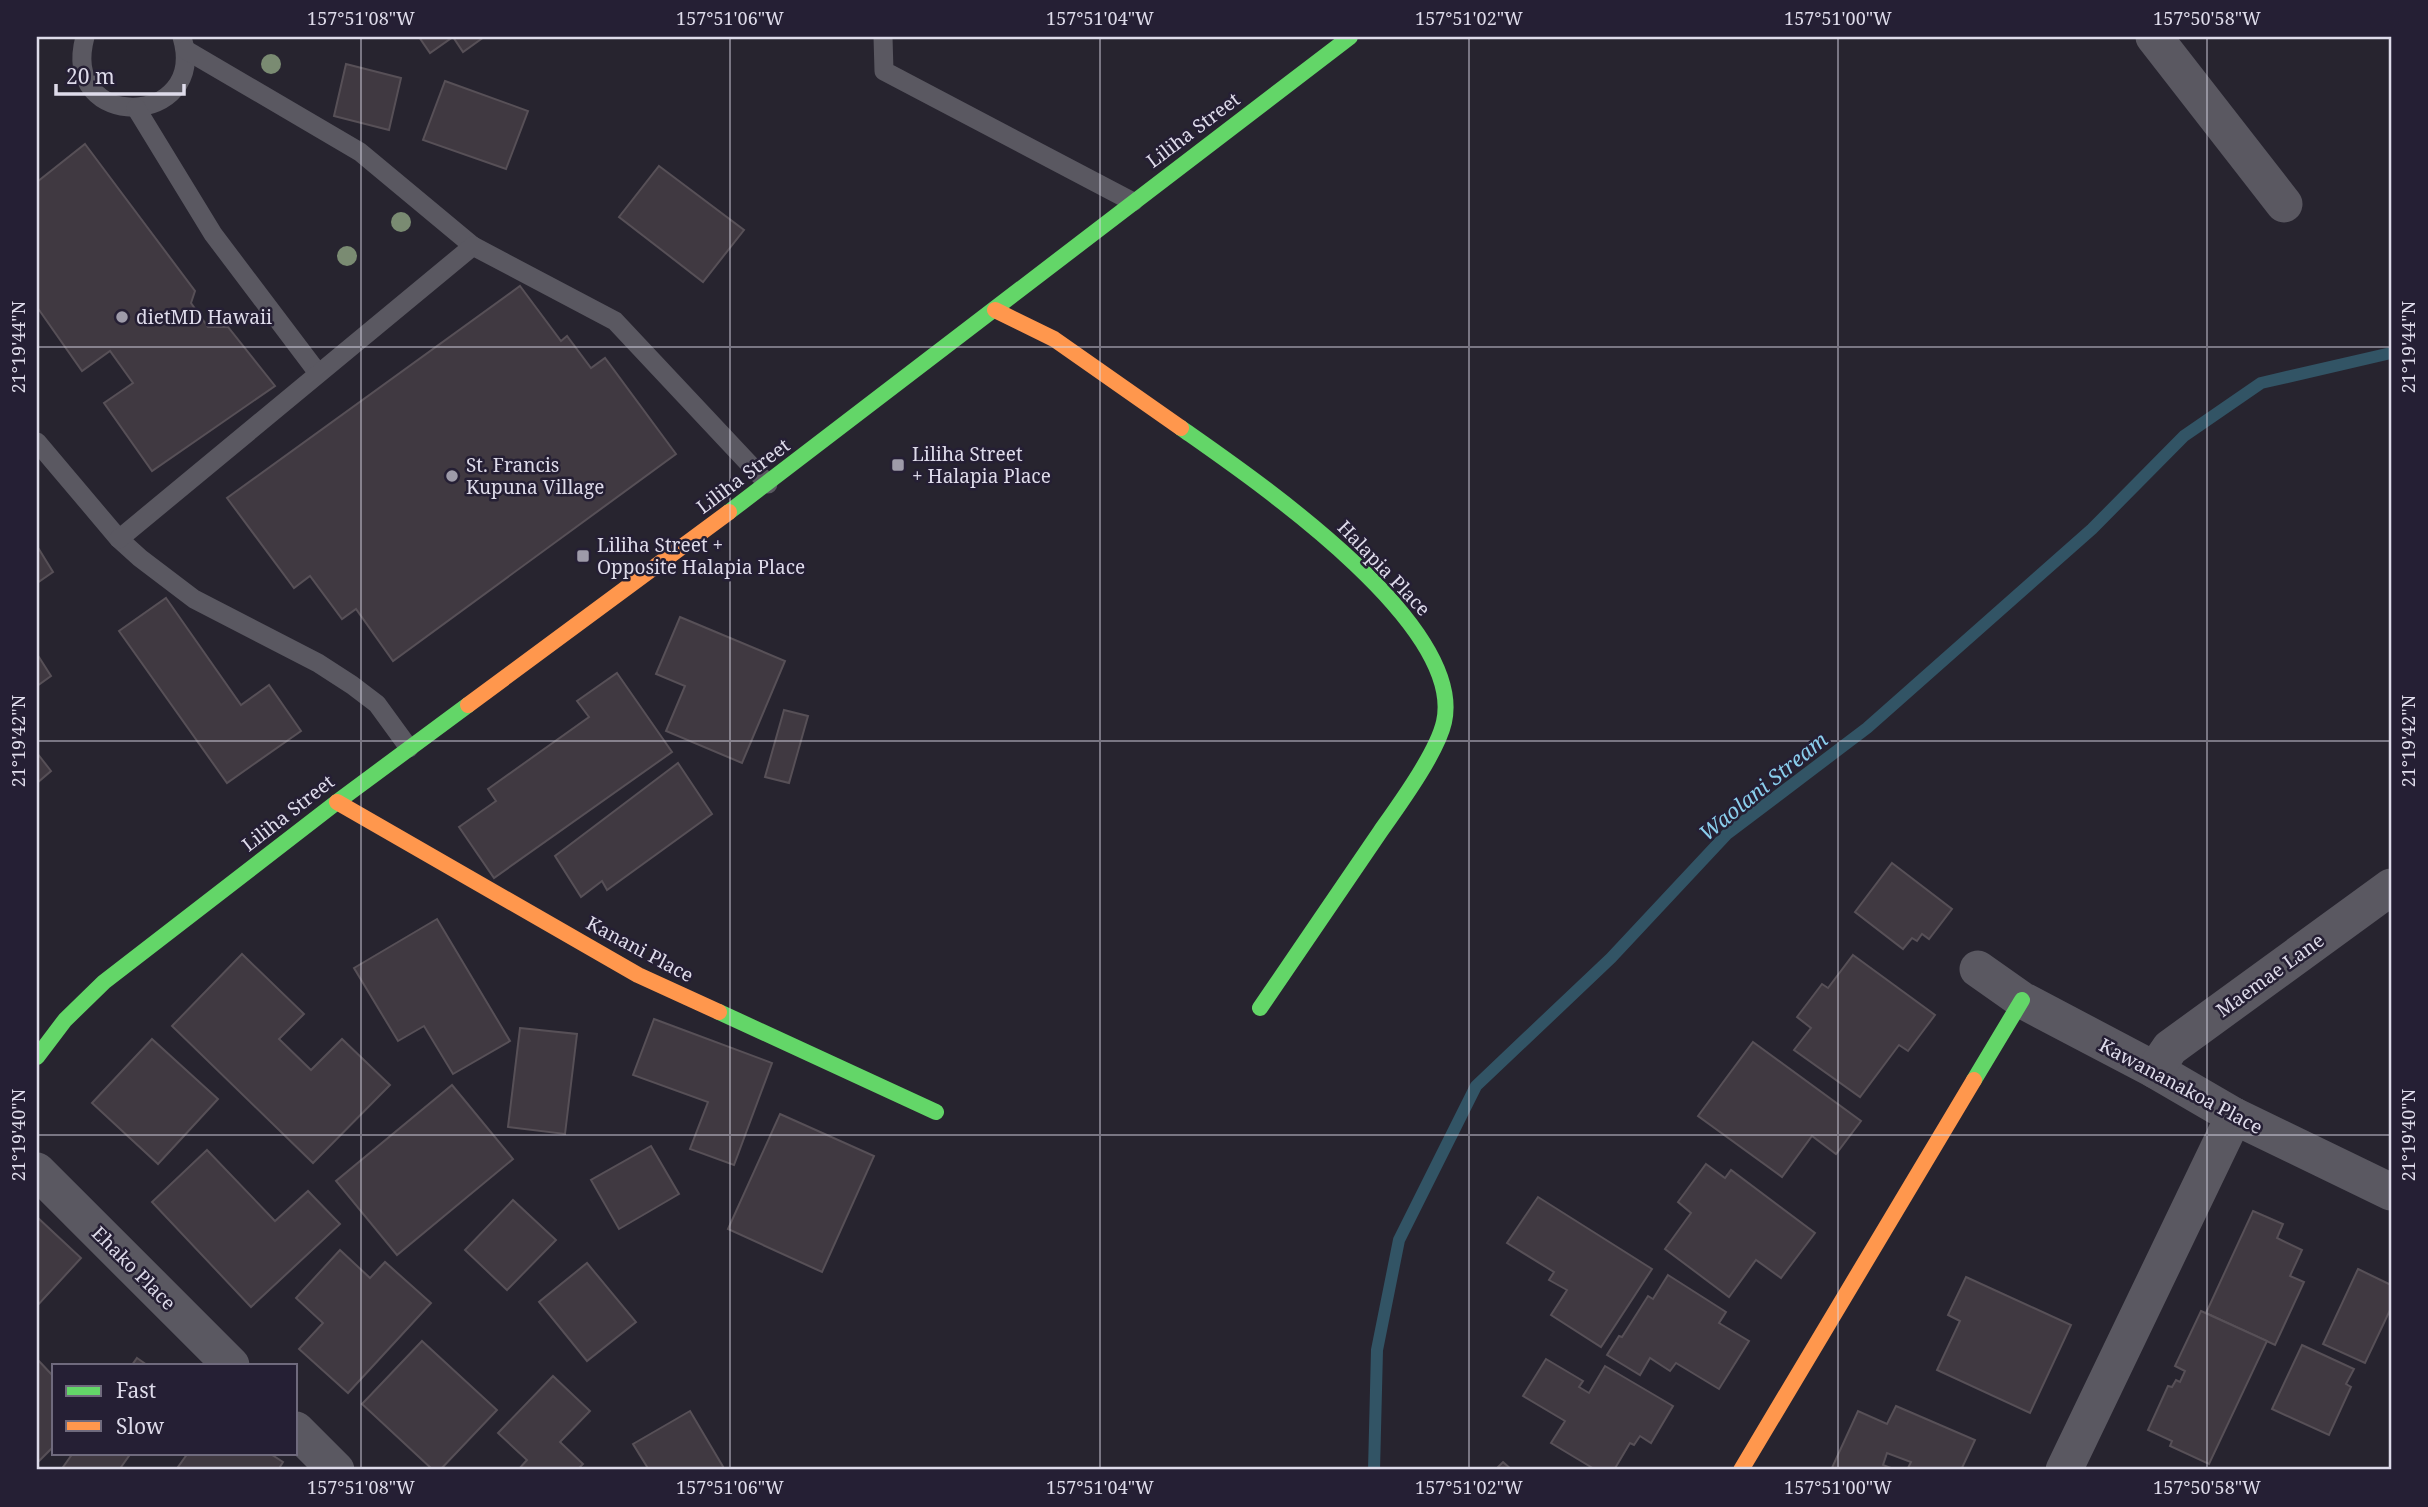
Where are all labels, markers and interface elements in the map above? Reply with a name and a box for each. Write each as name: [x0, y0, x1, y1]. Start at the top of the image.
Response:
text: 157°51'08"W: [307, 6, 415, 30]
text: 157°51'06"W: [676, 6, 784, 30]
text: 157°51'04"W: [1046, 6, 1154, 30]
text: 157°51'02"W: [1415, 6, 1523, 30]
text: 157°51'00"W: [1784, 6, 1892, 30]
text: 157°50'58"W: [2153, 6, 2261, 30]
scale bar: [56, 52, 184, 96]
text: 20 m: [66, 62, 115, 90]
street label: Liliha Street: [1141, 86, 1245, 174]
text: 21°19'44"N: [6, 300, 30, 393]
text: 21°19'44"N: [2396, 300, 2420, 393]
place label: dietMD Hawaii: [136, 304, 272, 330]
marker: dietMD Hawaii: [114, 309, 130, 325]
street label: Liliha Street: [691, 432, 795, 520]
place label: Liliha Street + Halapia Place: [912, 441, 1051, 489]
place label: St. Francis Kupuna Village: [466, 452, 604, 500]
marker: Liliha Street + Halapia Place: [890, 457, 906, 473]
marker: St. Francis Kupuna Village: [444, 468, 460, 484]
street label: Halapia Place: [1332, 515, 1436, 621]
place label: Liliha Street + Opposite Halapia Place: [597, 532, 805, 580]
marker: Liliha Street + Opposite Halapia Place: [575, 548, 591, 564]
text: 21°19'42"N: [6, 694, 30, 787]
text: 21°19'42"N: [2396, 694, 2420, 787]
water label: Waolani Stream: [1693, 725, 1833, 847]
street label: Liliha Street: [236, 769, 340, 857]
street label: Kanani Place: [582, 910, 698, 988]
street label: Maemae Lane: [2211, 927, 2329, 1023]
street label: Kawananakoa Place: [2095, 1032, 2267, 1140]
text: 21°19'40"N: [6, 1088, 30, 1181]
text: 21°19'40"N: [2396, 1088, 2420, 1181]
street label: Ehako Place: [86, 1220, 182, 1316]
legend: [52, 1364, 298, 1454]
text: Fast: [116, 1376, 156, 1404]
text: Slow: [116, 1412, 165, 1440]
text: 157°51'08"W: [307, 1475, 415, 1499]
text: 157°51'06"W: [676, 1475, 784, 1499]
text: 157°51'04"W: [1046, 1475, 1154, 1499]
text: 157°51'02"W: [1415, 1475, 1523, 1499]
text: 157°51'00"W: [1784, 1475, 1892, 1499]
text: 157°50'58"W: [2153, 1475, 2261, 1499]

